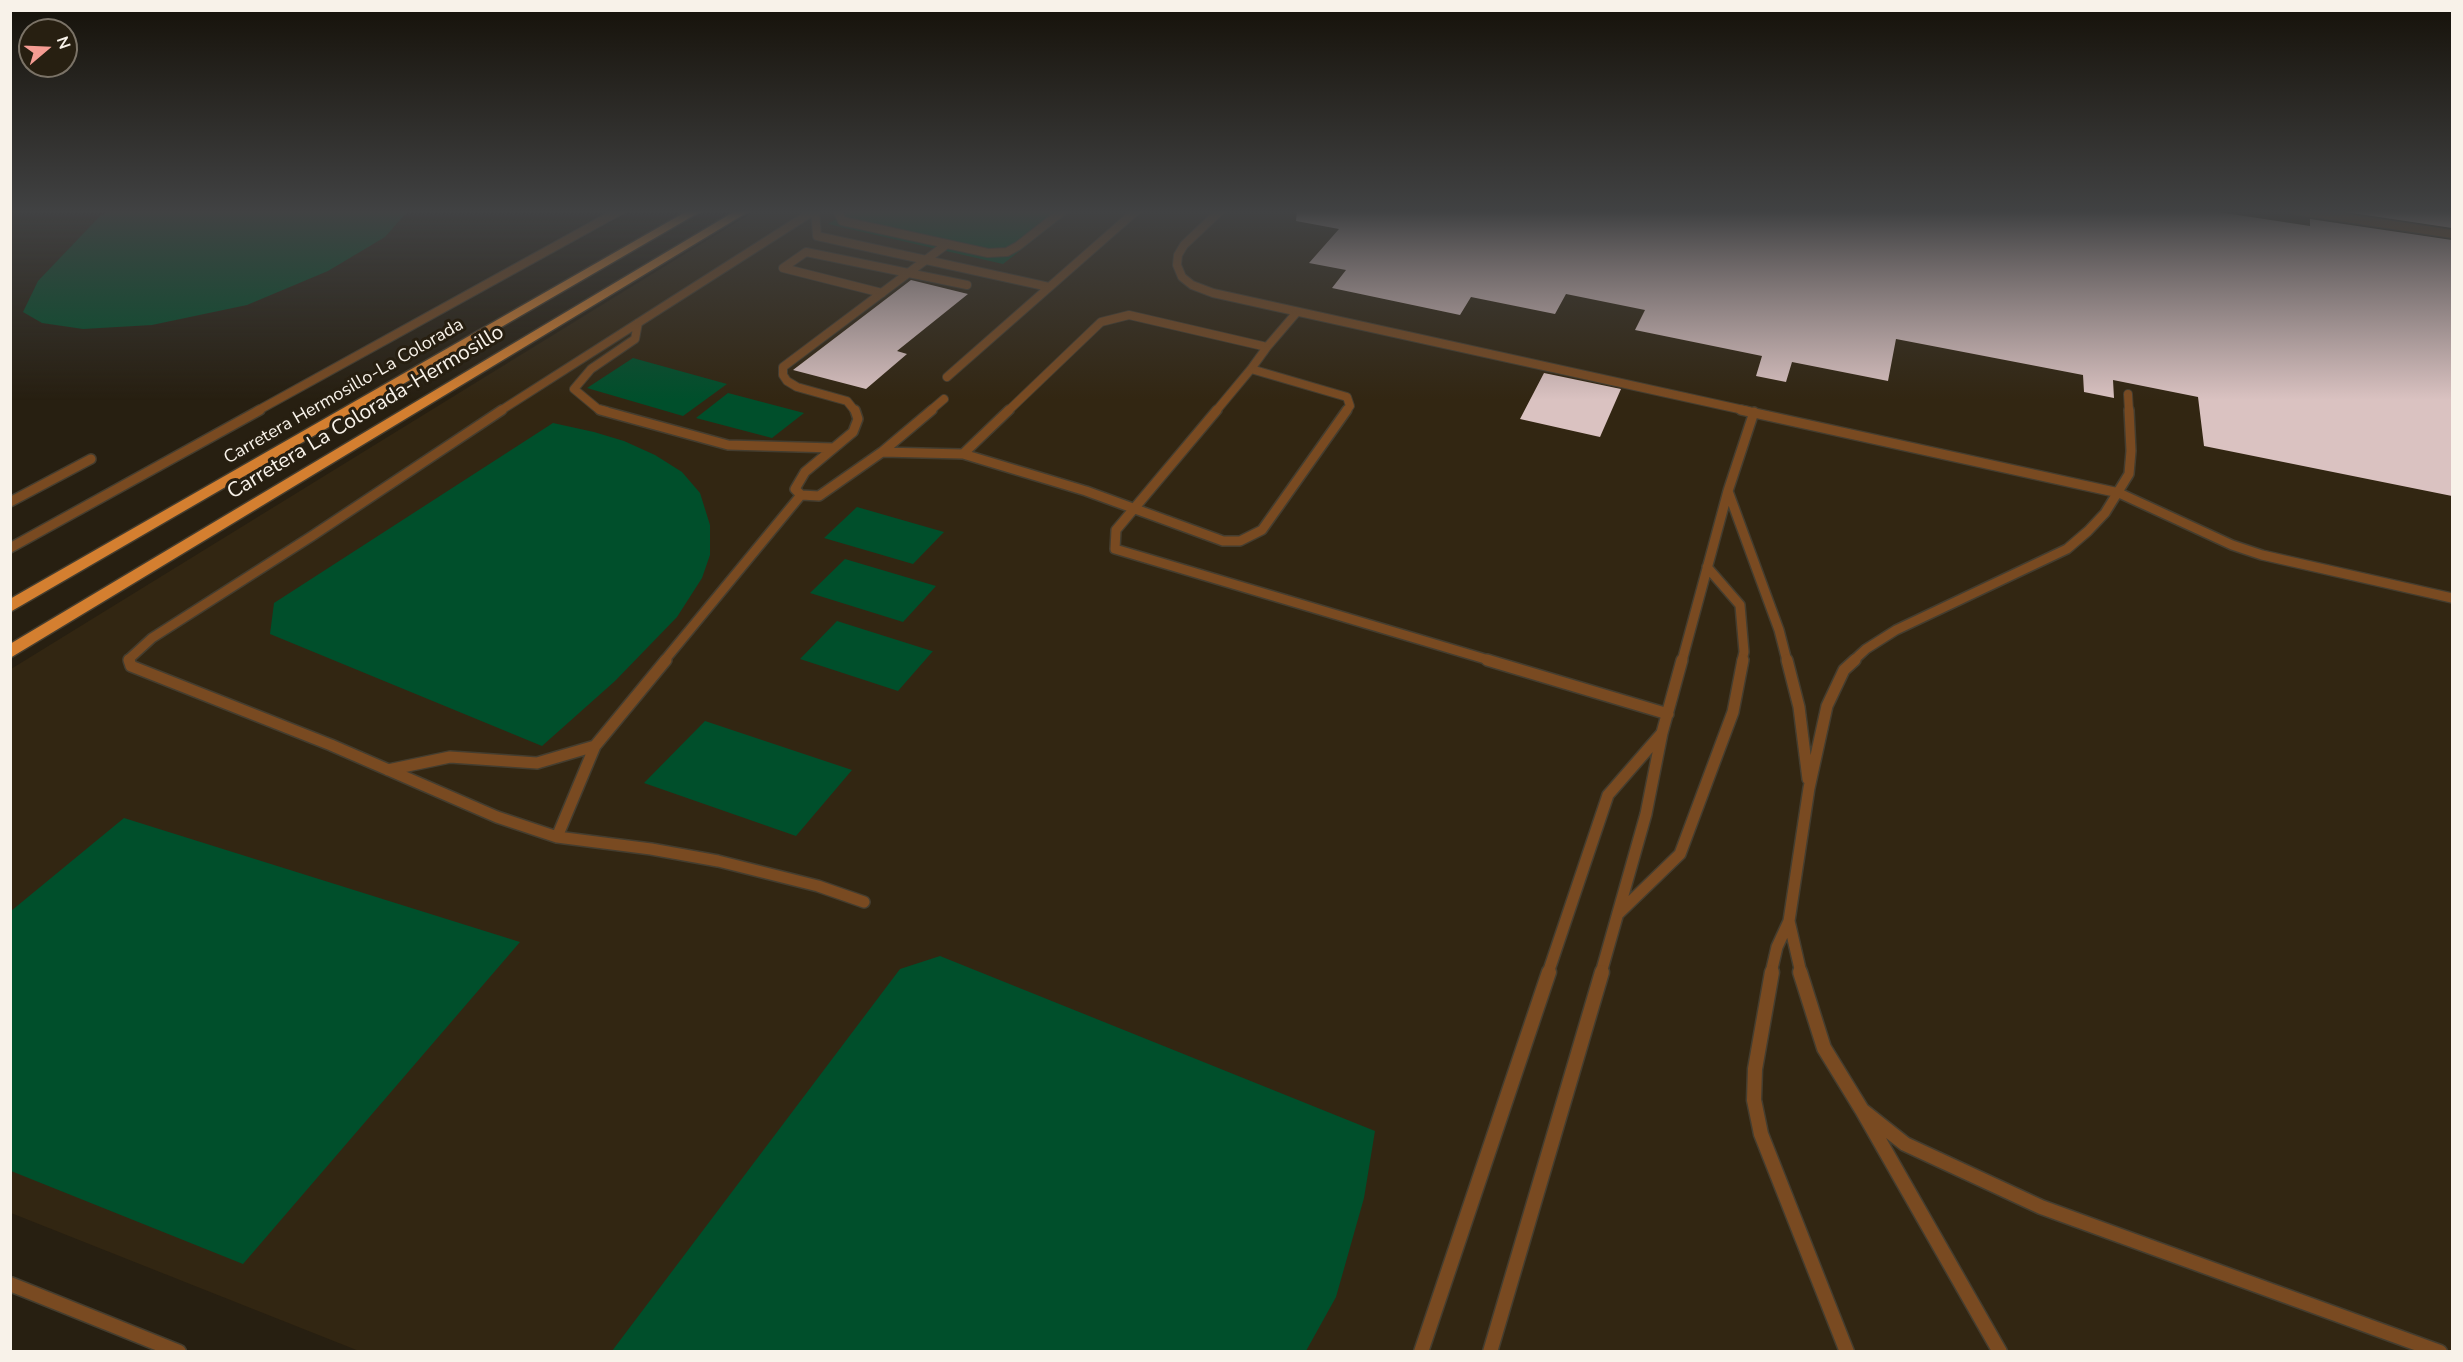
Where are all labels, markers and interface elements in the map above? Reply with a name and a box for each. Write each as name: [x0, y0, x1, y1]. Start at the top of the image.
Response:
north arrow: [18, 18, 78, 78]
text: N: [51, 34, 75, 52]
street label: Carretera Hermosillo-La Colorada: [220, 314, 468, 470]
street label: Carretera La Colorada-Hermosillo: [223, 320, 509, 506]

